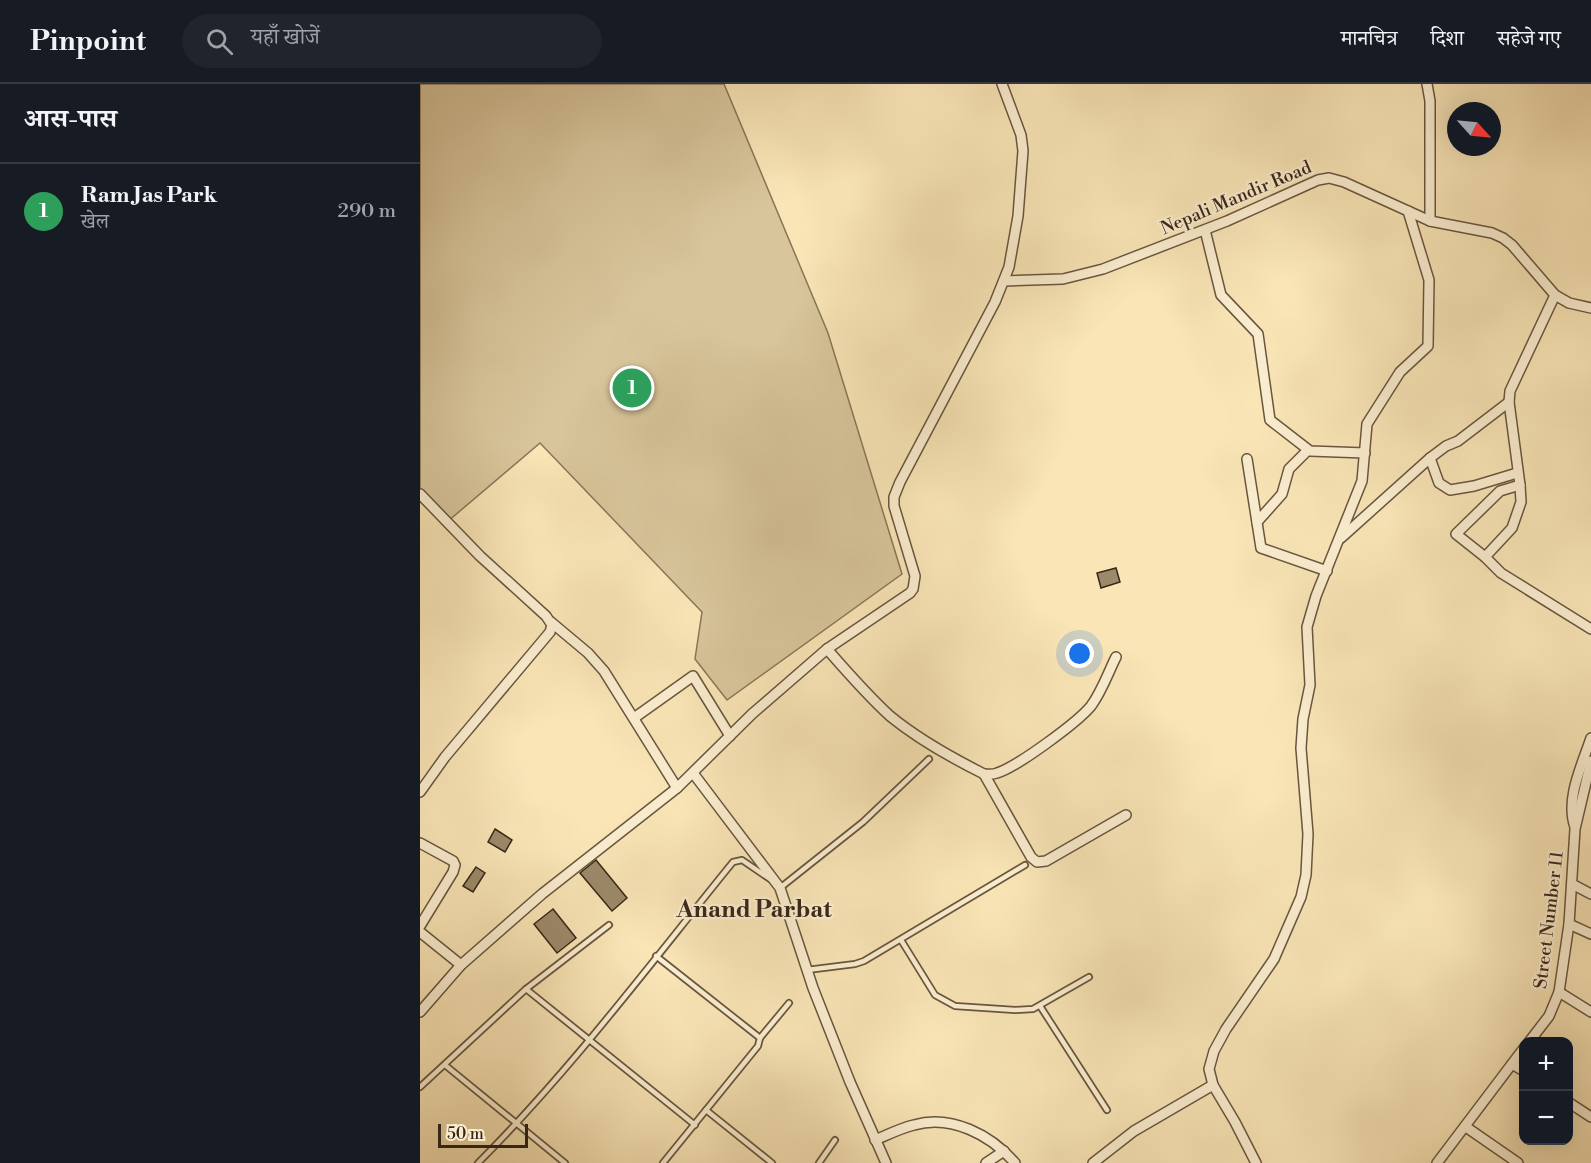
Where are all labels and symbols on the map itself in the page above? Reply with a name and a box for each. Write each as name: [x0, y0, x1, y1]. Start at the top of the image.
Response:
north arrow: [1447, 102, 1501, 156]
street label: Nepali Mandir Road: [1157, 155, 1316, 240]
pin: 1: [612, 366, 652, 410]
your location: [1065, 639, 1094, 668]
street label: Street Number 11: [1529, 850, 1569, 990]
district label: Anand Parbat: [675, 895, 832, 925]
scale bar: [438, 1121, 528, 1148]

